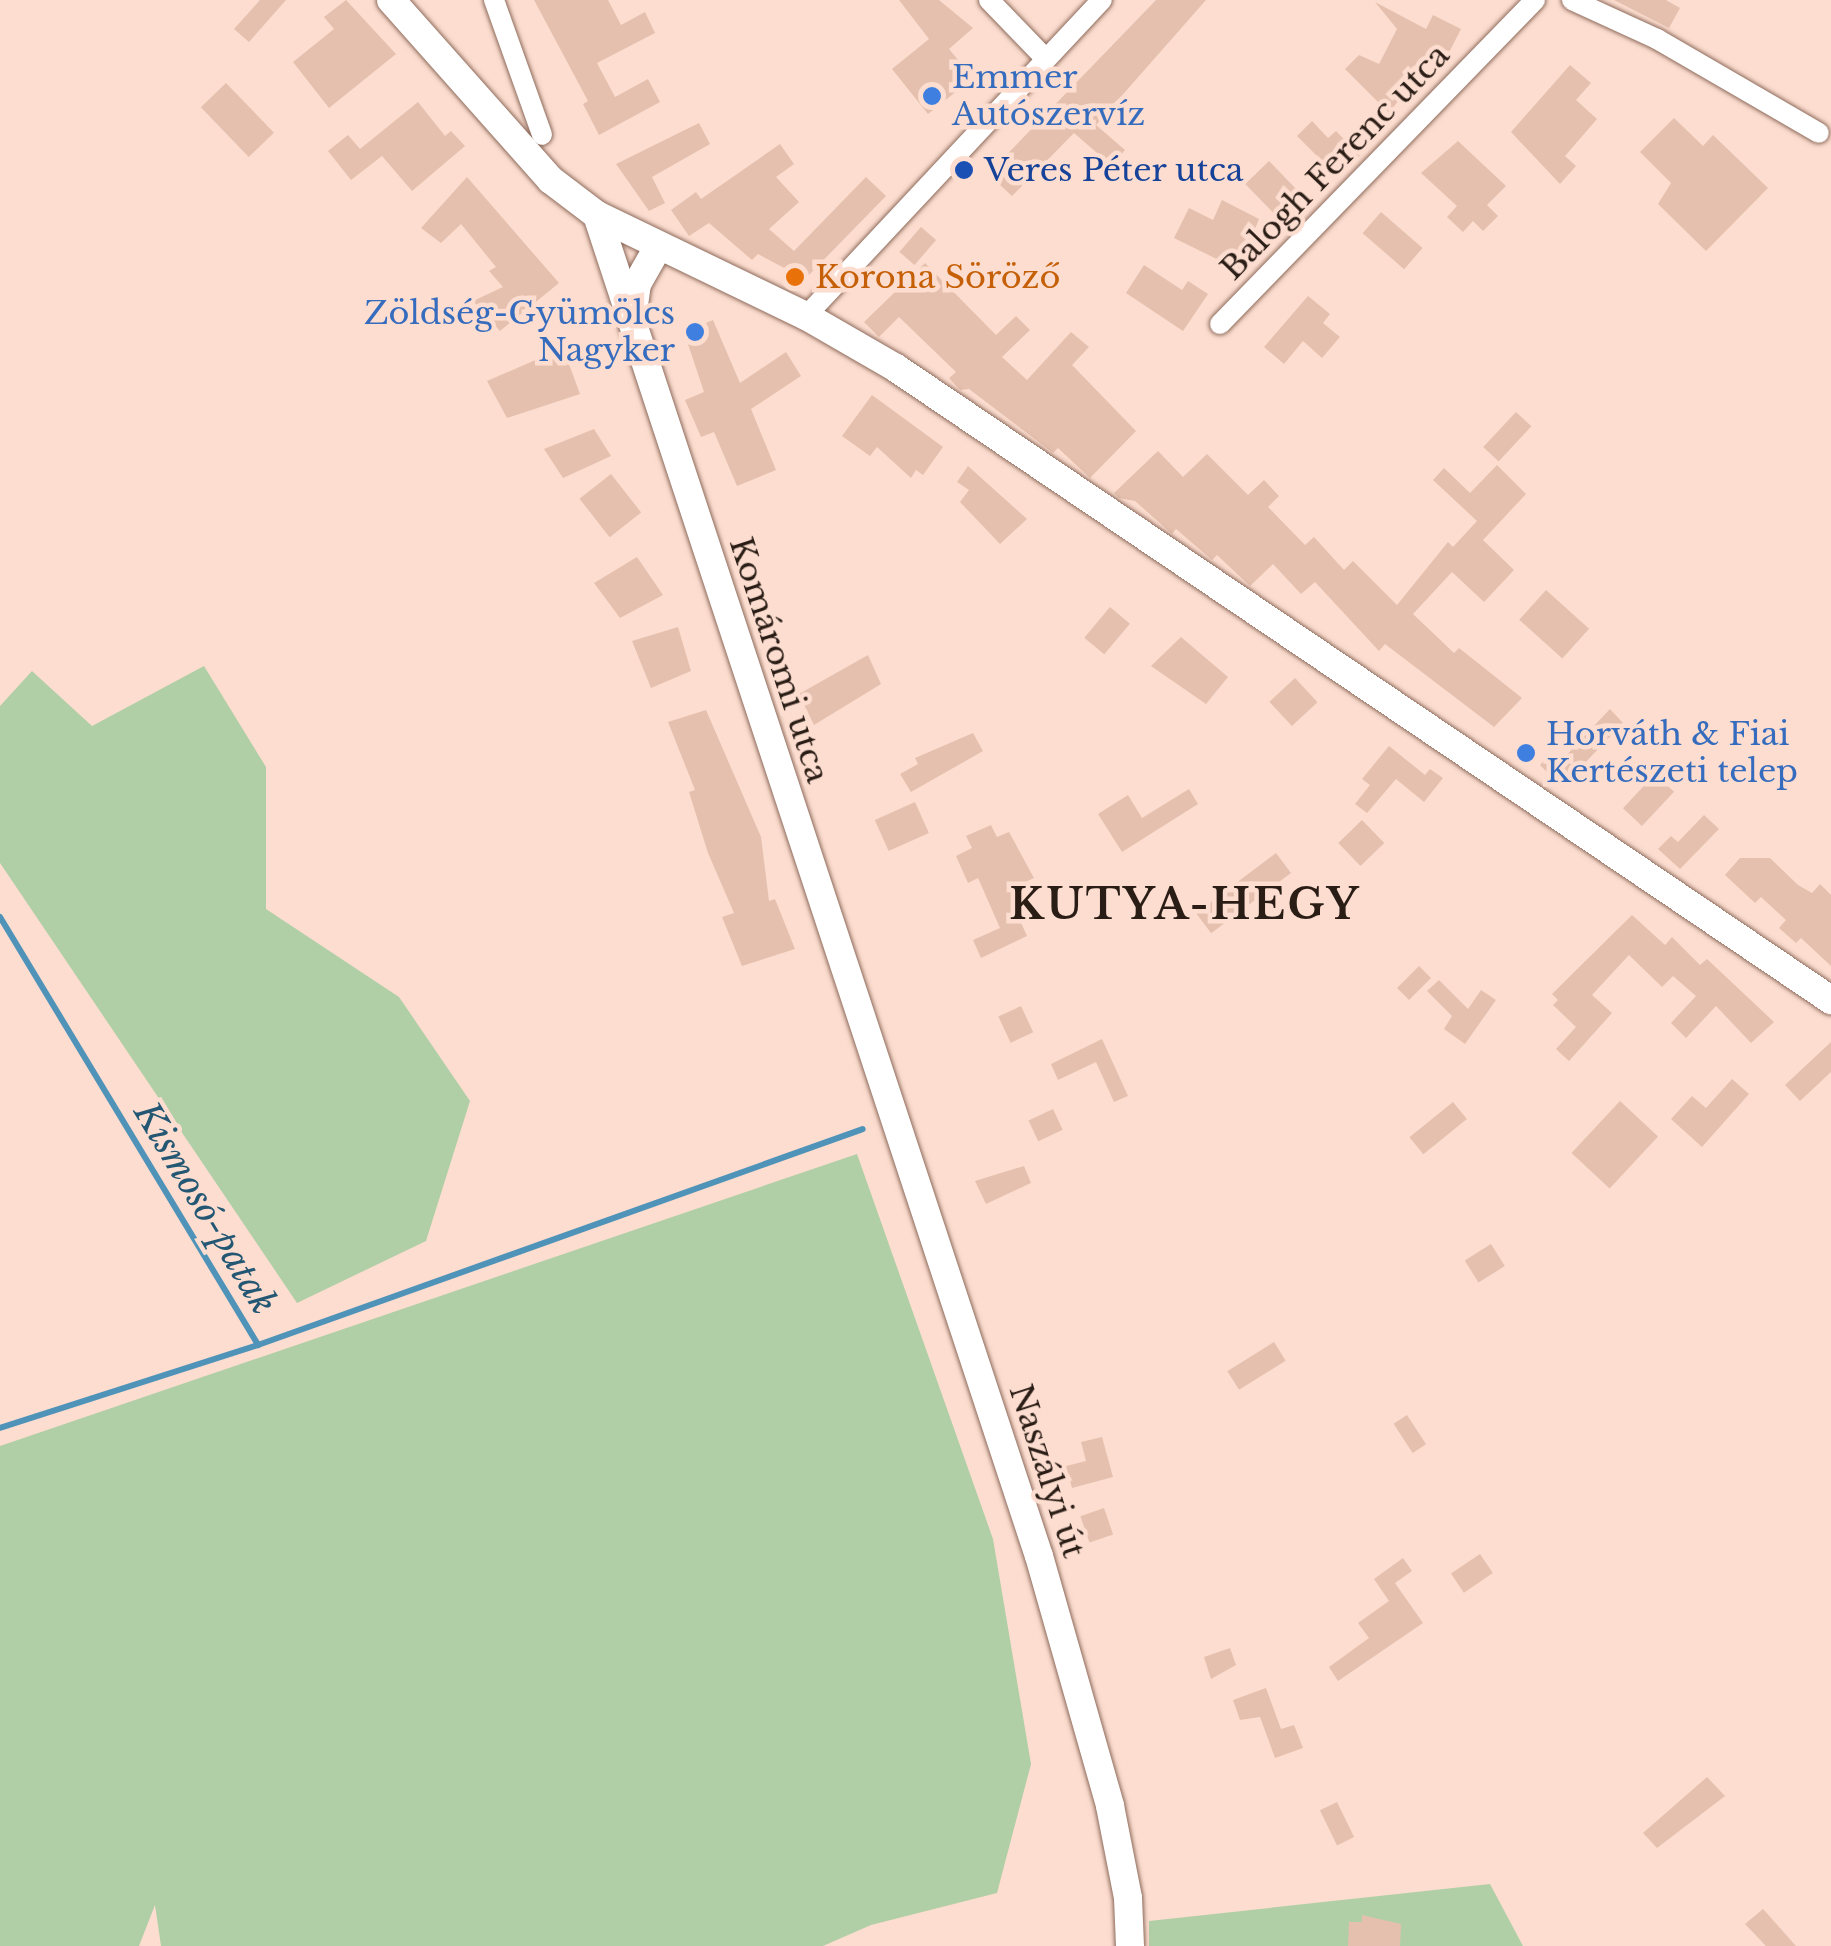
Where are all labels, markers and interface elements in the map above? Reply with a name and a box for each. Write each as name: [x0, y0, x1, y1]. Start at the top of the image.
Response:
street label: Balogh Ferenc utca: [1213, 36, 1457, 288]
place label: Emmer Autószervíz: [952, 59, 1145, 134]
marker: Emmer Autószervíz: [921, 85, 943, 107]
place label: Veres Péter utca: [984, 151, 1244, 189]
marker: Veres Péter utca: [953, 159, 975, 181]
place label: Korona Söröző: [815, 258, 1061, 296]
marker: Korona Söröző: [784, 266, 806, 288]
place label: Zöldség-Gyümölcs Nagyker: [364, 295, 675, 370]
marker: Zöldség-Gyümölcs Nagyker: [684, 321, 706, 343]
street label: Komáromi utca: [721, 532, 837, 788]
place label: Horváth & Fiai Kertészeti telep: [1546, 716, 1798, 791]
marker: Horváth & Fiai Kertészeti telep: [1515, 742, 1537, 764]
district label: KUTYA-HEGY: [1009, 879, 1361, 929]
water label: Kismosó-patak: [125, 1094, 285, 1322]
street label: Naszályi út: [1001, 1380, 1093, 1562]

